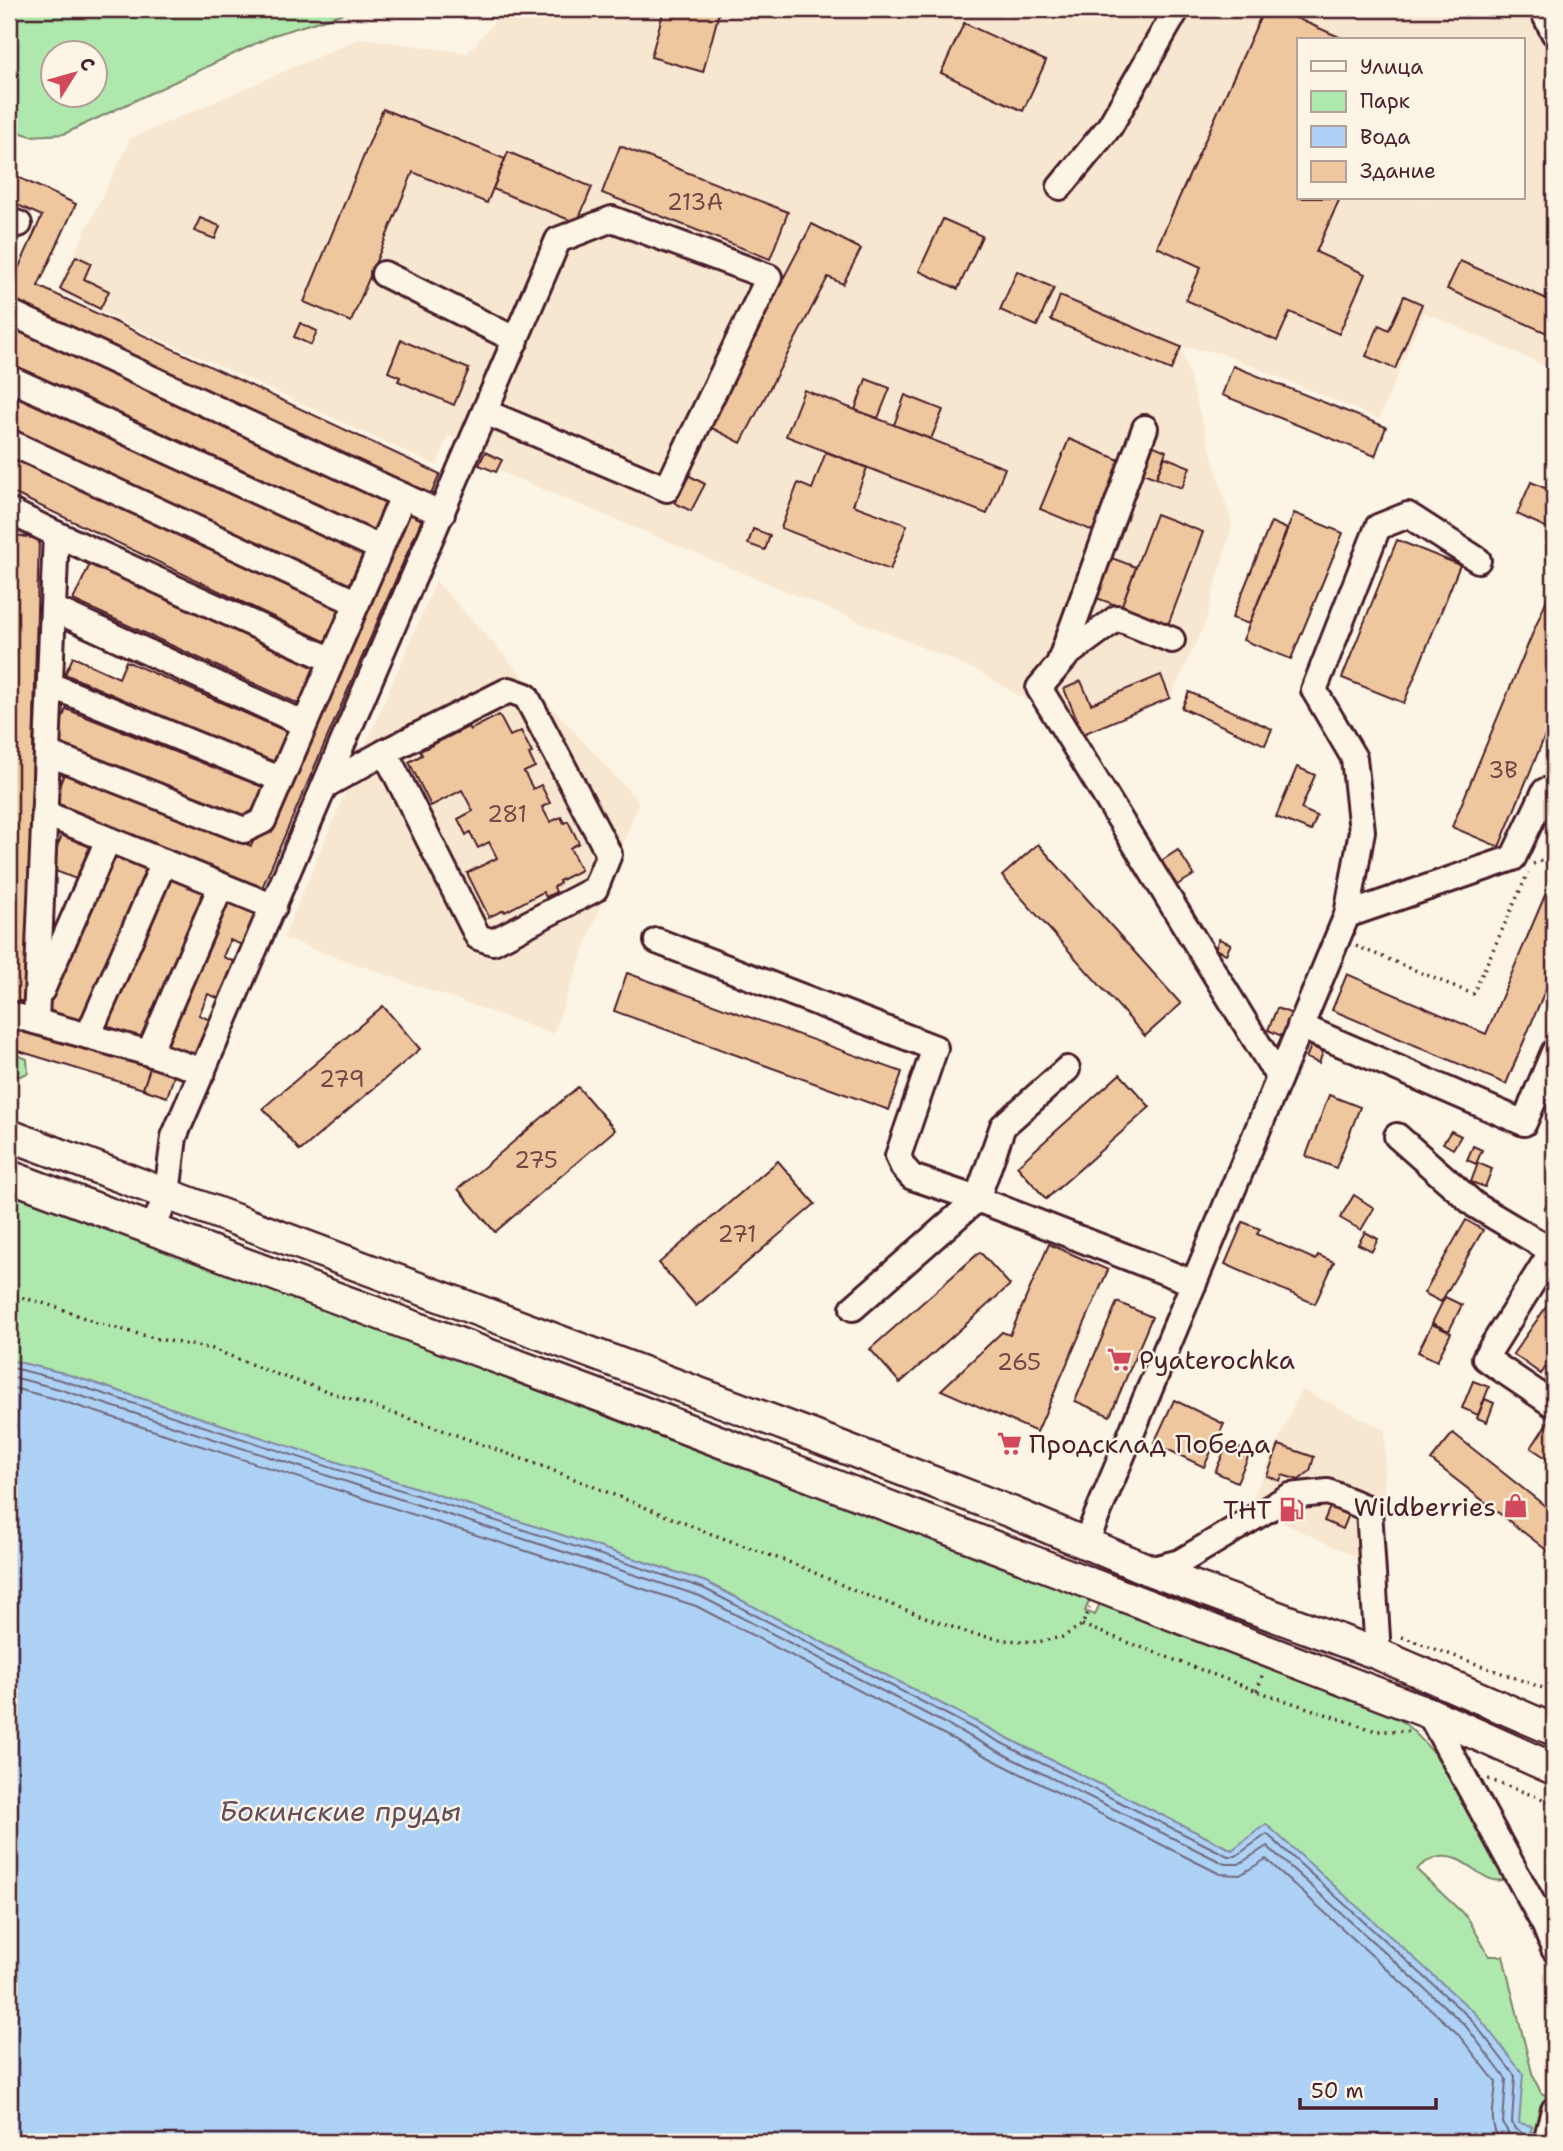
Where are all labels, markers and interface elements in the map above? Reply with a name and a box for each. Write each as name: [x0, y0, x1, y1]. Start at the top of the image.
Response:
north arrow: [38, 38, 108, 108]
legend: [1297, 38, 1524, 200]
text: С: [74, 52, 101, 76]
text: Улица: [1360, 53, 1423, 81]
text: Парк: [1360, 87, 1410, 115]
text: Вода: [1360, 123, 1410, 151]
text: Здание: [1360, 157, 1436, 185]
house number: 213А: [667, 187, 723, 217]
house number: 3В: [1488, 755, 1518, 785]
house number: 281: [487, 799, 527, 829]
house number: 279: [319, 1064, 365, 1094]
house number: 275: [514, 1145, 558, 1175]
house number: 271: [718, 1219, 757, 1249]
place label: Pyaterochka: [1139, 1342, 1295, 1377]
supermarket icon: Pyaterochka: [1105, 1345, 1133, 1373]
house number: 265: [997, 1347, 1041, 1377]
place label: Продсклад Победа: [1029, 1426, 1270, 1461]
supermarket icon: Продсклад Победа: [995, 1429, 1023, 1457]
place label: Wildberries: [1353, 1489, 1496, 1524]
place label: ТНТ: [1223, 1492, 1272, 1527]
shop icon: Wildberries: [1502, 1492, 1530, 1520]
fuel station icon: ТНТ: [1278, 1495, 1306, 1523]
water label: Бокинские пруды: [219, 1792, 461, 1830]
scale bar: [1300, 2067, 1437, 2111]
text: 50 m: [1311, 2077, 1364, 2105]

